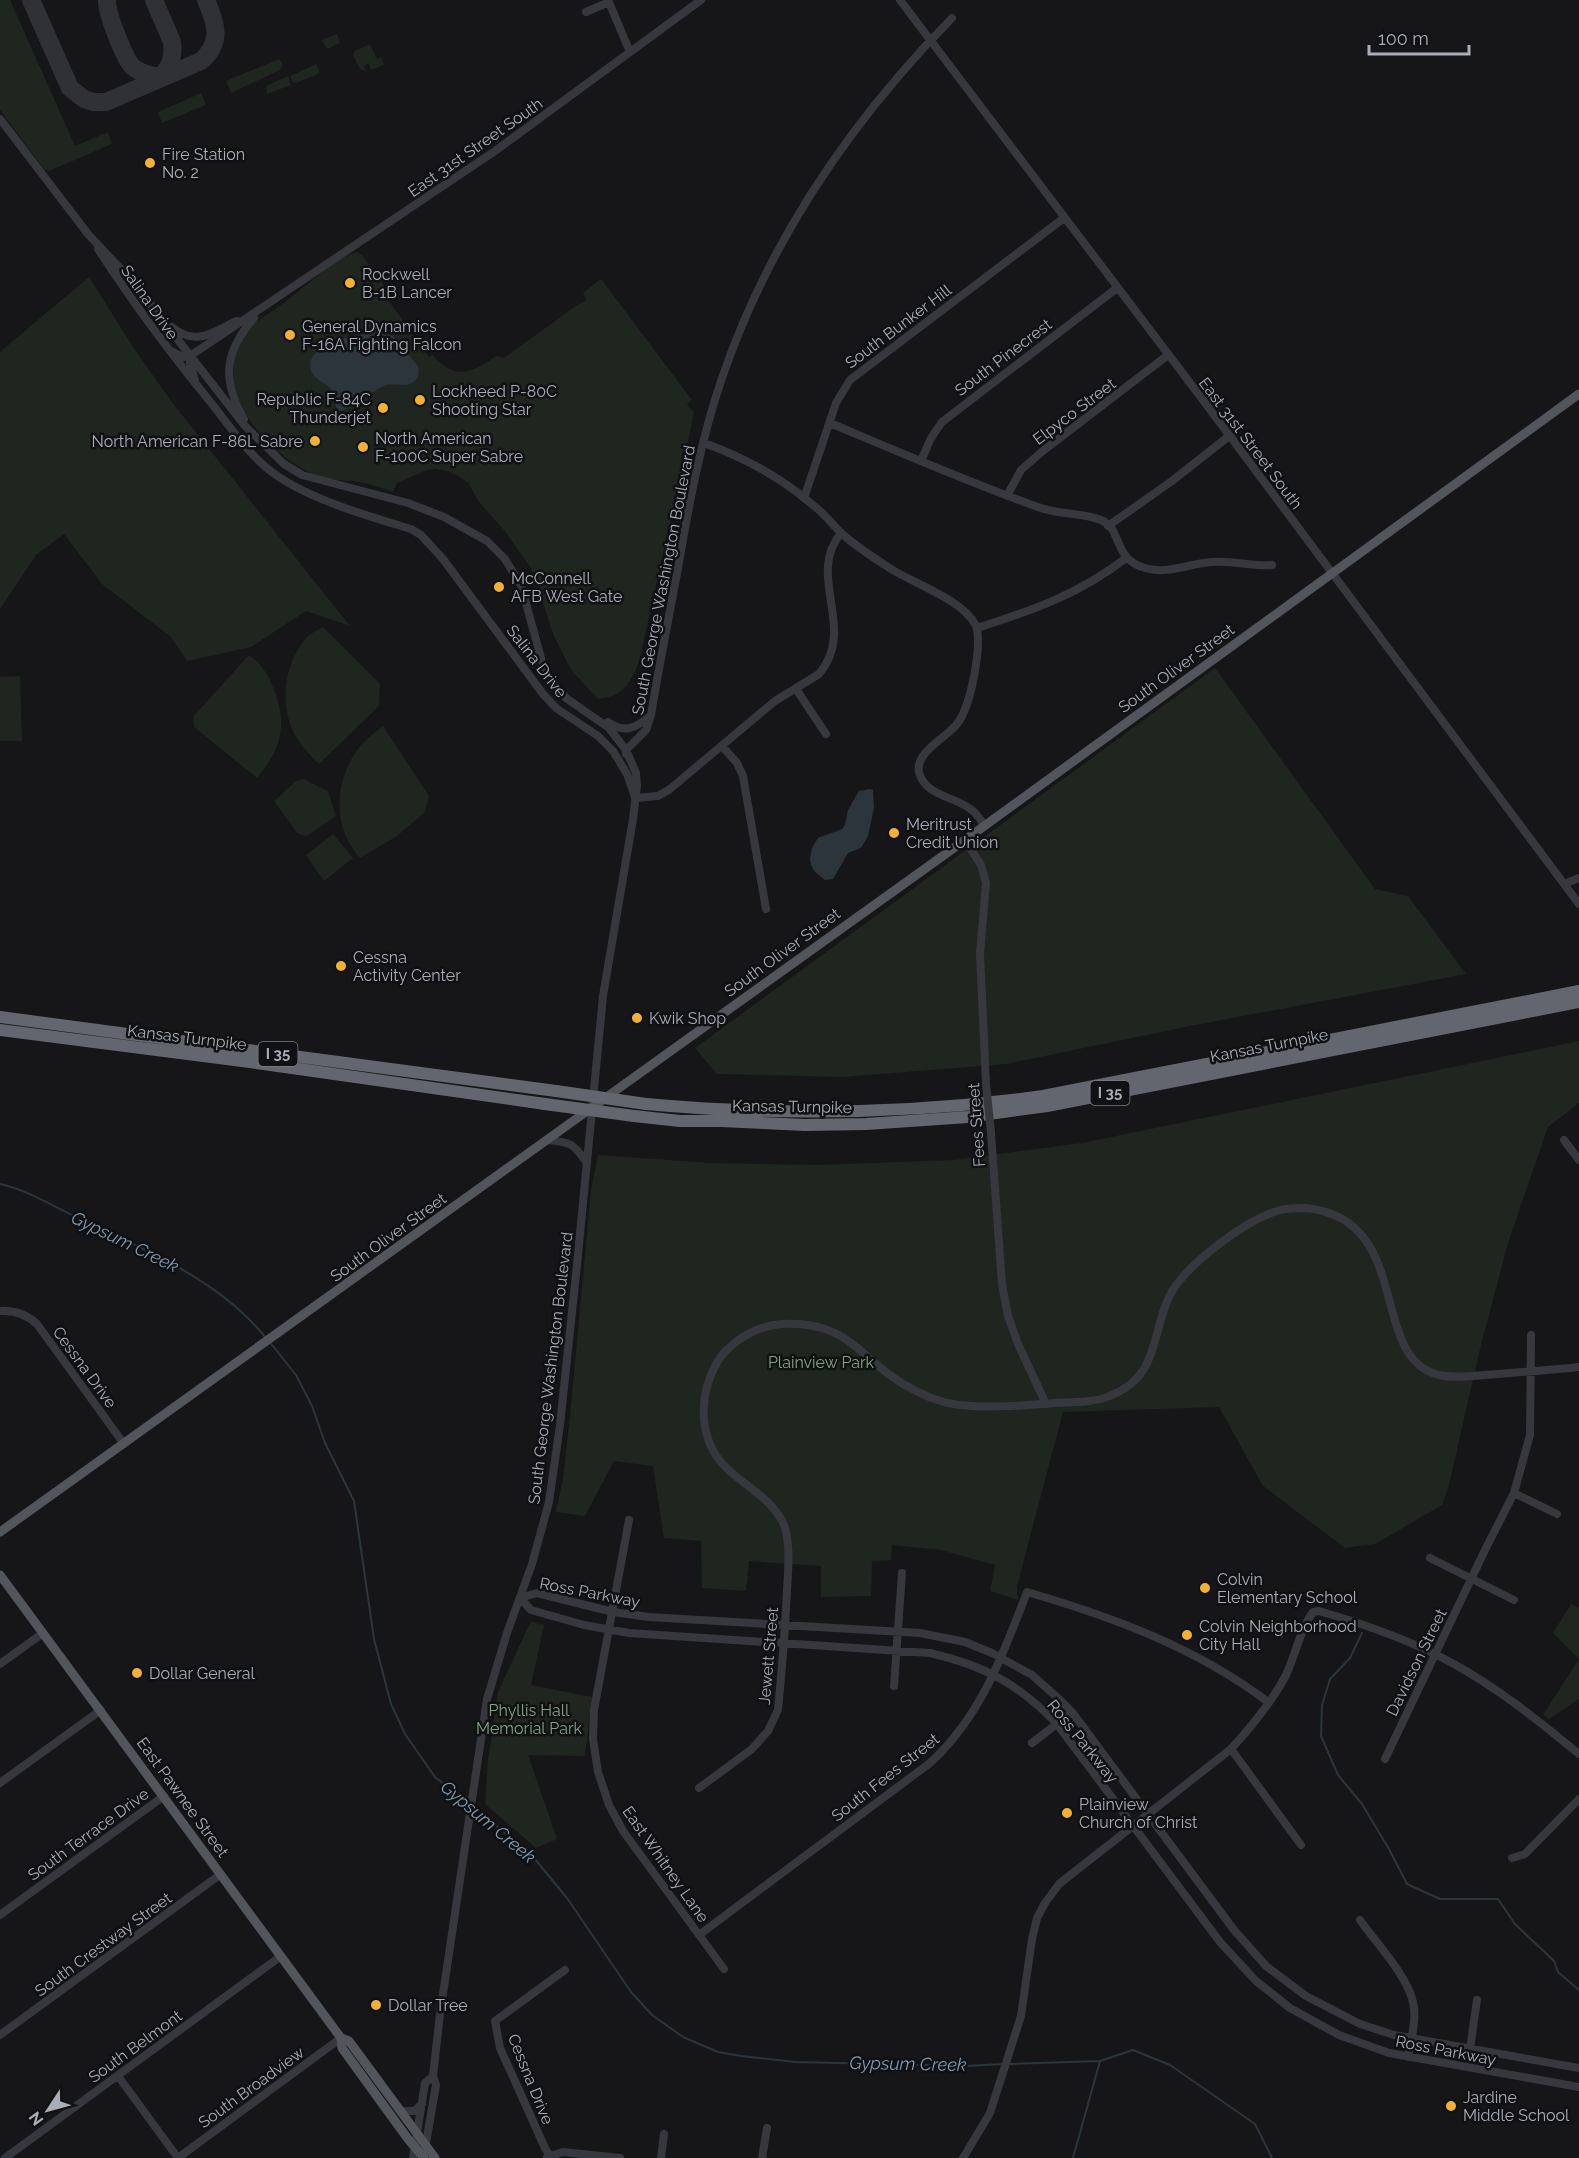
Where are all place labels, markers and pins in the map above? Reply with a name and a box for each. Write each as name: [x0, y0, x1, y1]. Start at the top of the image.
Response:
place label: Fire Station No. 2: [162, 145, 245, 182]
marker: Fire Station No. 2: [143, 156, 157, 170]
place label: Rockwell B-1B Lancer: [362, 265, 452, 302]
marker: Rockwell B-1B Lancer: [343, 276, 357, 290]
place label: General Dynamics F-16A Fighting Falcon: [302, 317, 462, 354]
marker: General Dynamics F-16A Fighting Falcon: [283, 328, 297, 342]
place label: Lockheed P-80C Shooting Star: [432, 382, 557, 419]
place label: Republic F-84C Thunderjet: [256, 390, 372, 427]
marker: Lockheed P-80C Shooting Star: [413, 393, 427, 407]
marker: Republic F-84C Thunderjet: [376, 401, 390, 415]
place label: North American F-100C Super Sabre: [375, 429, 523, 466]
place label: North American F-86L Sabre: [91, 432, 303, 451]
marker: North American F-86L Sabre: [308, 434, 322, 448]
marker: North American F-100C Super Sabre: [356, 440, 370, 454]
place label: McConnell AFB West Gate: [511, 569, 622, 606]
marker: McConnell AFB West Gate: [492, 580, 506, 594]
place label: Meritrust Credit Union: [906, 815, 998, 852]
marker: Meritrust Credit Union: [887, 826, 901, 840]
place label: Cessna Activity Center: [353, 948, 461, 985]
marker: Cessna Activity Center: [334, 959, 348, 973]
place label: Kwik Shop: [649, 1009, 726, 1028]
marker: Kwik Shop: [630, 1011, 644, 1025]
place label: Colvin Elementary School: [1217, 1570, 1358, 1607]
marker: Colvin Elementary School: [1198, 1581, 1212, 1595]
place label: Colvin Neighborhood City Hall: [1199, 1617, 1357, 1654]
marker: Colvin Neighborhood City Hall: [1180, 1628, 1194, 1642]
place label: Dollar General: [149, 1664, 256, 1683]
marker: Dollar General: [130, 1666, 144, 1680]
place label: Plainview Church of Christ: [1079, 1795, 1198, 1832]
marker: Plainview Church of Christ: [1060, 1806, 1074, 1820]
place label: Dollar Tree: [388, 1996, 468, 2015]
marker: Dollar Tree: [369, 1998, 383, 2012]
place label: Jardine Middle School: [1463, 2088, 1570, 2125]
marker: Jardine Middle School: [1444, 2099, 1458, 2113]

